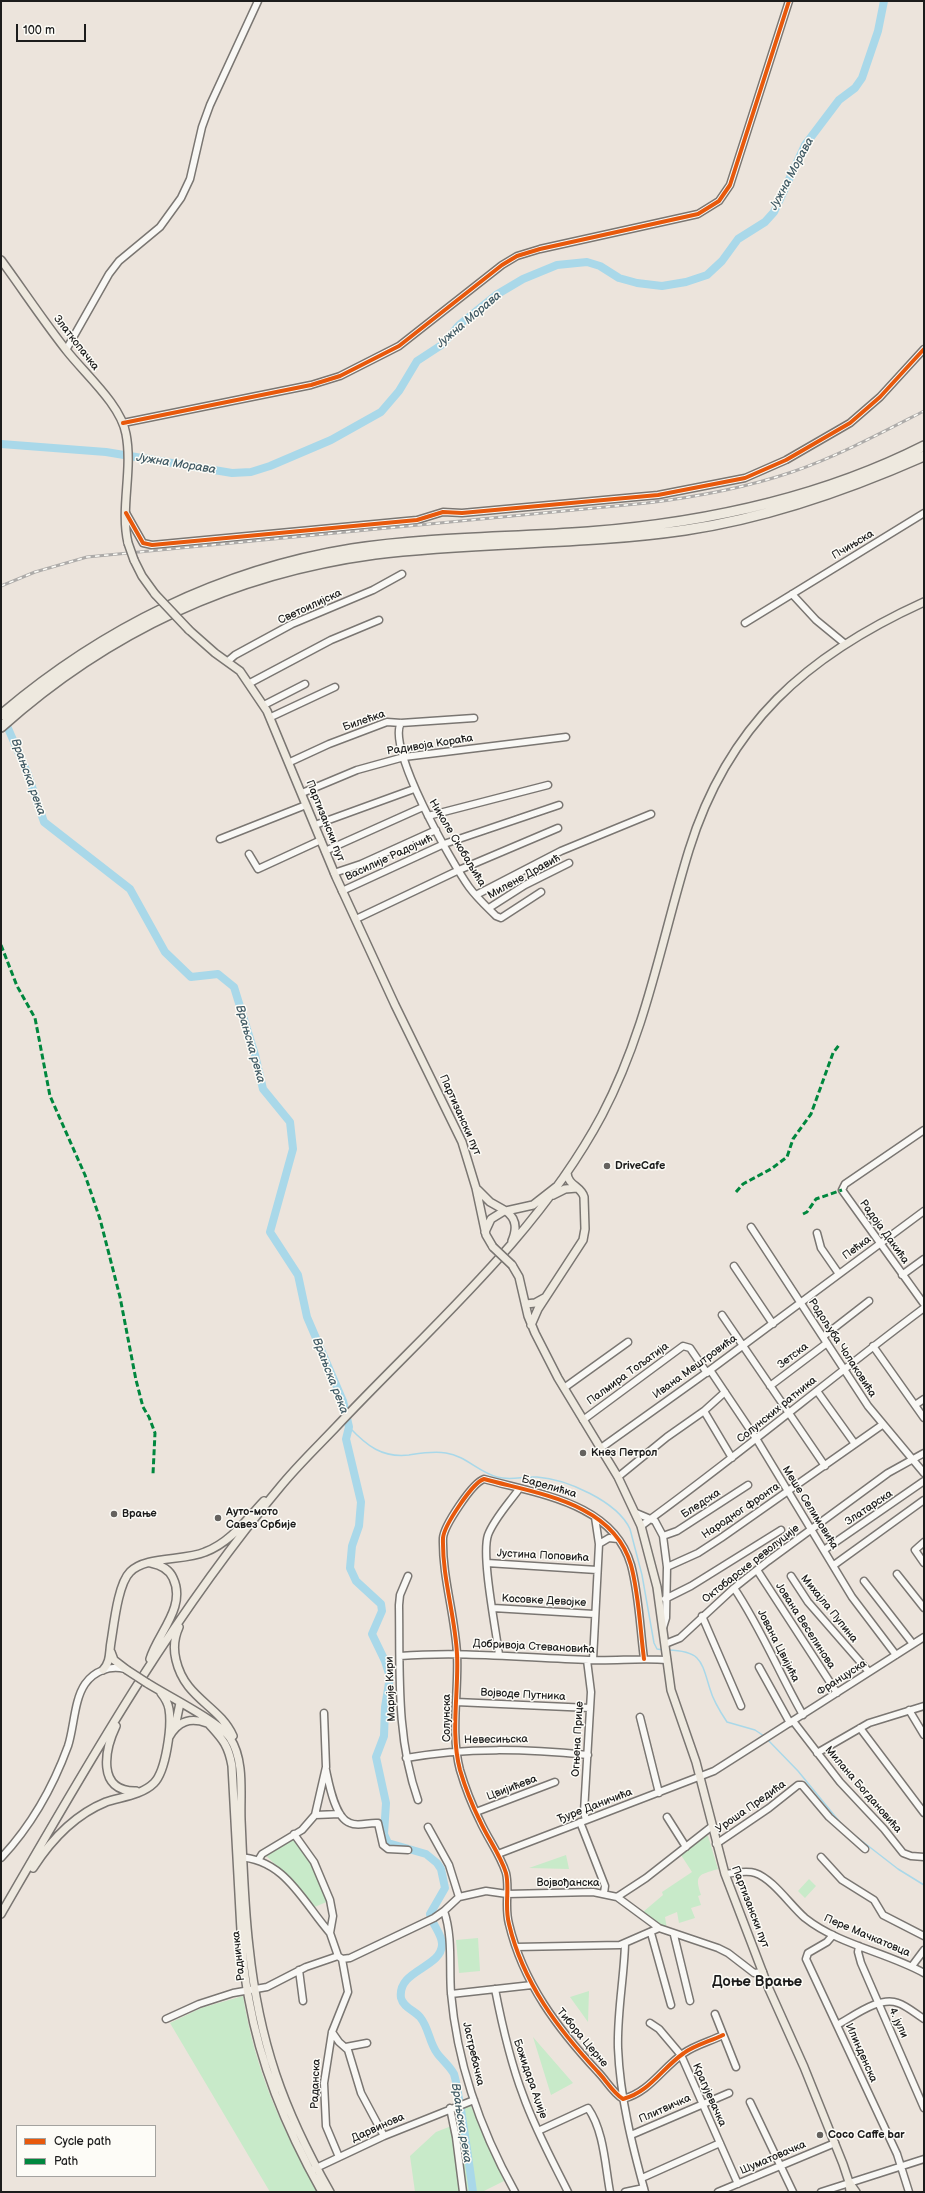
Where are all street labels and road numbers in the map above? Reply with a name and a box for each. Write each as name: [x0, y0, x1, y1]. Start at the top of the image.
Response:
street label: Златкопачка: [50, 313, 102, 373]
street label: Пчињска: [830, 527, 876, 563]
street label: Светоилијска: [276, 587, 344, 627]
street label: Билећка: [341, 708, 387, 734]
street label: Радивоја Кораћа: [386, 732, 474, 758]
street label: Партизански пут: [303, 778, 347, 864]
street label: Николе Скобаљића: [426, 797, 488, 889]
street label: Василије Радојчић: [343, 832, 435, 884]
street label: Милене Дравић: [485, 852, 563, 902]
street label: Партизански пут: [436, 1073, 484, 1157]
street label: Радоја Дакића: [856, 1197, 912, 1267]
street label: Пећка: [840, 1233, 874, 1263]
street label: Родољуба Чолаковића: [805, 1296, 879, 1400]
street label: Ивана Мештровића: [650, 1332, 740, 1402]
street label: Палмира Тољатија: [585, 1340, 671, 1408]
street label: Зетска: [775, 1340, 811, 1372]
street label: Солунских ратника: [735, 1374, 819, 1446]
street label: Меше Селимовића: [779, 1464, 841, 1552]
street label: Барелићка: [520, 1473, 578, 1501]
street label: Народног фронта: [700, 1480, 782, 1542]
street label: Бледска: [679, 1486, 723, 1522]
street label: Златарска: [843, 1487, 895, 1529]
street label: Октобарске револуције: [700, 1522, 802, 1606]
street label: Јустина Поповића: [496, 1547, 590, 1565]
street label: Михајла Пупина: [798, 1572, 860, 1646]
street label: Јована Веселинова: [772, 1580, 838, 1672]
street label: Косовке Девојке: [501, 1592, 587, 1610]
street label: Јована Цвијића: [754, 1607, 802, 1685]
street label: Добривоја Стевановића: [473, 1637, 595, 1657]
street label: Марије Кири: [383, 1656, 399, 1722]
street label: Француска: [815, 1657, 869, 1699]
street label: Војводе Путника: [480, 1686, 566, 1704]
street label: Солунска: [440, 1694, 454, 1742]
street label: Огњена Прице: [569, 1701, 587, 1777]
street label: Невесињска: [464, 1733, 528, 1747]
street label: Милана Богдановића: [822, 1744, 904, 1836]
street label: Цвијићева: [485, 1772, 539, 1804]
street label: Уроша Предића: [713, 1778, 789, 1836]
street label: Ђуре Даничића: [556, 1786, 634, 1826]
street label: Партизански пут: [728, 1864, 772, 1950]
street label: Војвођанска: [536, 1876, 600, 1890]
street label: Пере Мачкатовца: [822, 1912, 912, 1960]
street label: Радничка: [230, 1930, 248, 1982]
street label: Тибора Церне: [553, 2006, 611, 2070]
street label: 4. јули: [886, 2006, 910, 2040]
street label: Јастребачка: [459, 2021, 487, 2087]
street label: Илинденска: [842, 2021, 880, 2085]
street label: Божидара Аџије: [510, 2037, 550, 2121]
street label: Раданска: [309, 2059, 323, 2109]
street label: Крагујевачка: [689, 2061, 729, 2129]
street label: Плитвичка: [637, 2092, 693, 2126]
street label: Дарвинова: [349, 2110, 407, 2146]
street label: Шуматовачка: [738, 2138, 808, 2178]

